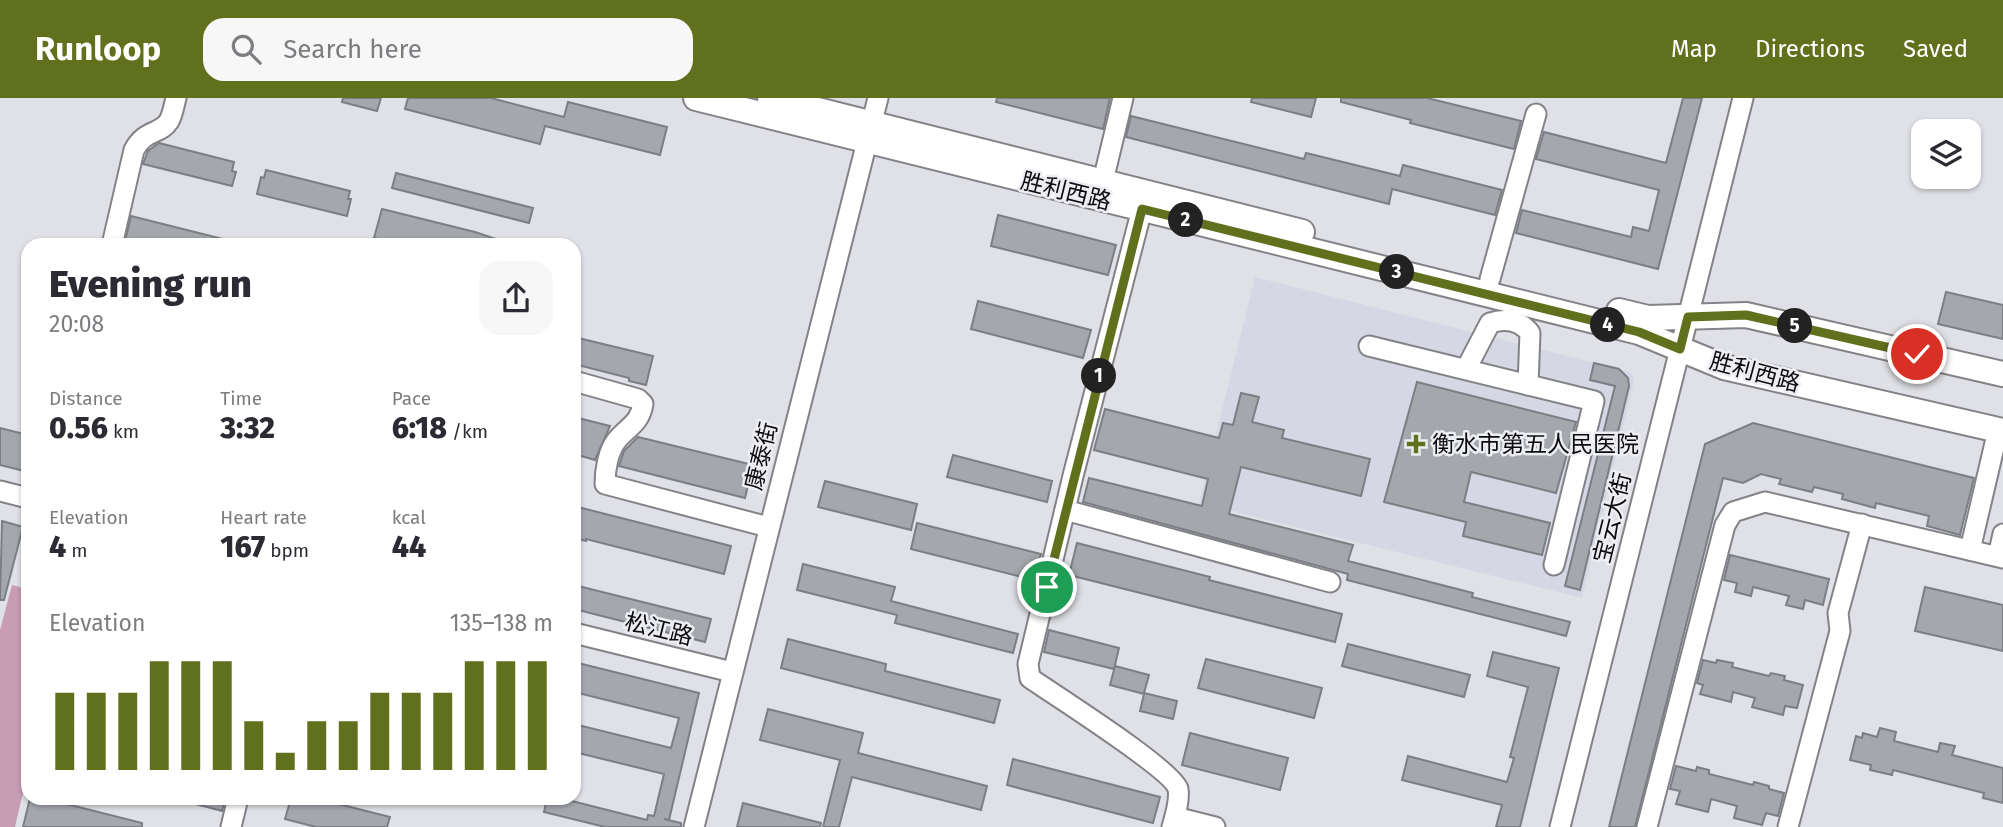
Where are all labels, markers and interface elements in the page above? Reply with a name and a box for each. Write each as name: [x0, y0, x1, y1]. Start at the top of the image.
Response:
search box: [203, 18, 693, 81]
text: Runloop: [35, 29, 161, 69]
icon: search: [227, 30, 265, 68]
text: Search here: [283, 34, 422, 65]
text: Map: [1671, 35, 1717, 63]
text: Directions: [1755, 35, 1865, 63]
text: Saved: [1903, 35, 1968, 63]
map controls: [1911, 119, 1981, 189]
button: layers: [1911, 119, 1981, 189]
street label: 胜利西路: [1018, 166, 1114, 216]
pin: 2: [1168, 202, 1204, 238]
text: 2: [1181, 208, 1190, 231]
pin: 3: [1380, 254, 1414, 290]
text: 3: [1392, 260, 1401, 283]
text: Evening run: [49, 261, 252, 307]
button: share: [479, 261, 553, 335]
pin: 4: [1590, 308, 1626, 342]
pin: 5: [1778, 308, 1812, 344]
text: 20:08: [49, 310, 104, 338]
text: 4: [1602, 313, 1613, 336]
text: 5: [1789, 314, 1800, 337]
pin: [1887, 324, 1947, 384]
icon: check: [1898, 335, 1936, 373]
street label: 胜利西路: [1707, 347, 1803, 397]
pin: 1: [1082, 358, 1116, 394]
text: 1: [1094, 364, 1103, 387]
text: Distance: [49, 387, 123, 410]
text: Time: [220, 387, 262, 410]
text: Pace: [392, 387, 431, 410]
text: 0.56: [49, 410, 108, 446]
text: 3:32: [220, 410, 275, 446]
text: 6:18: [392, 410, 447, 446]
street label: 康泰街: [739, 419, 783, 493]
text: km: [108, 420, 139, 443]
text: /km: [447, 420, 488, 443]
place label: 衡水市第五人民医院: [1432, 430, 1639, 458]
marker: 衡水市第五人民医院: [1406, 434, 1426, 454]
street label: 宝云大街: [1587, 470, 1637, 566]
text: Elevation: [49, 506, 129, 529]
text: Heart rate: [220, 506, 307, 529]
text: kcal: [392, 506, 426, 529]
text: 4: [49, 529, 66, 565]
text: 167: [220, 529, 265, 565]
text: 44: [392, 529, 426, 565]
text: m: [66, 539, 88, 562]
text: bpm: [265, 539, 309, 562]
pin: [1017, 557, 1077, 617]
icon: arrive: [1028, 568, 1066, 606]
street label: 松江路: [622, 607, 696, 651]
text: Elevation: [49, 609, 145, 637]
text: 135–138 m: [450, 609, 553, 637]

